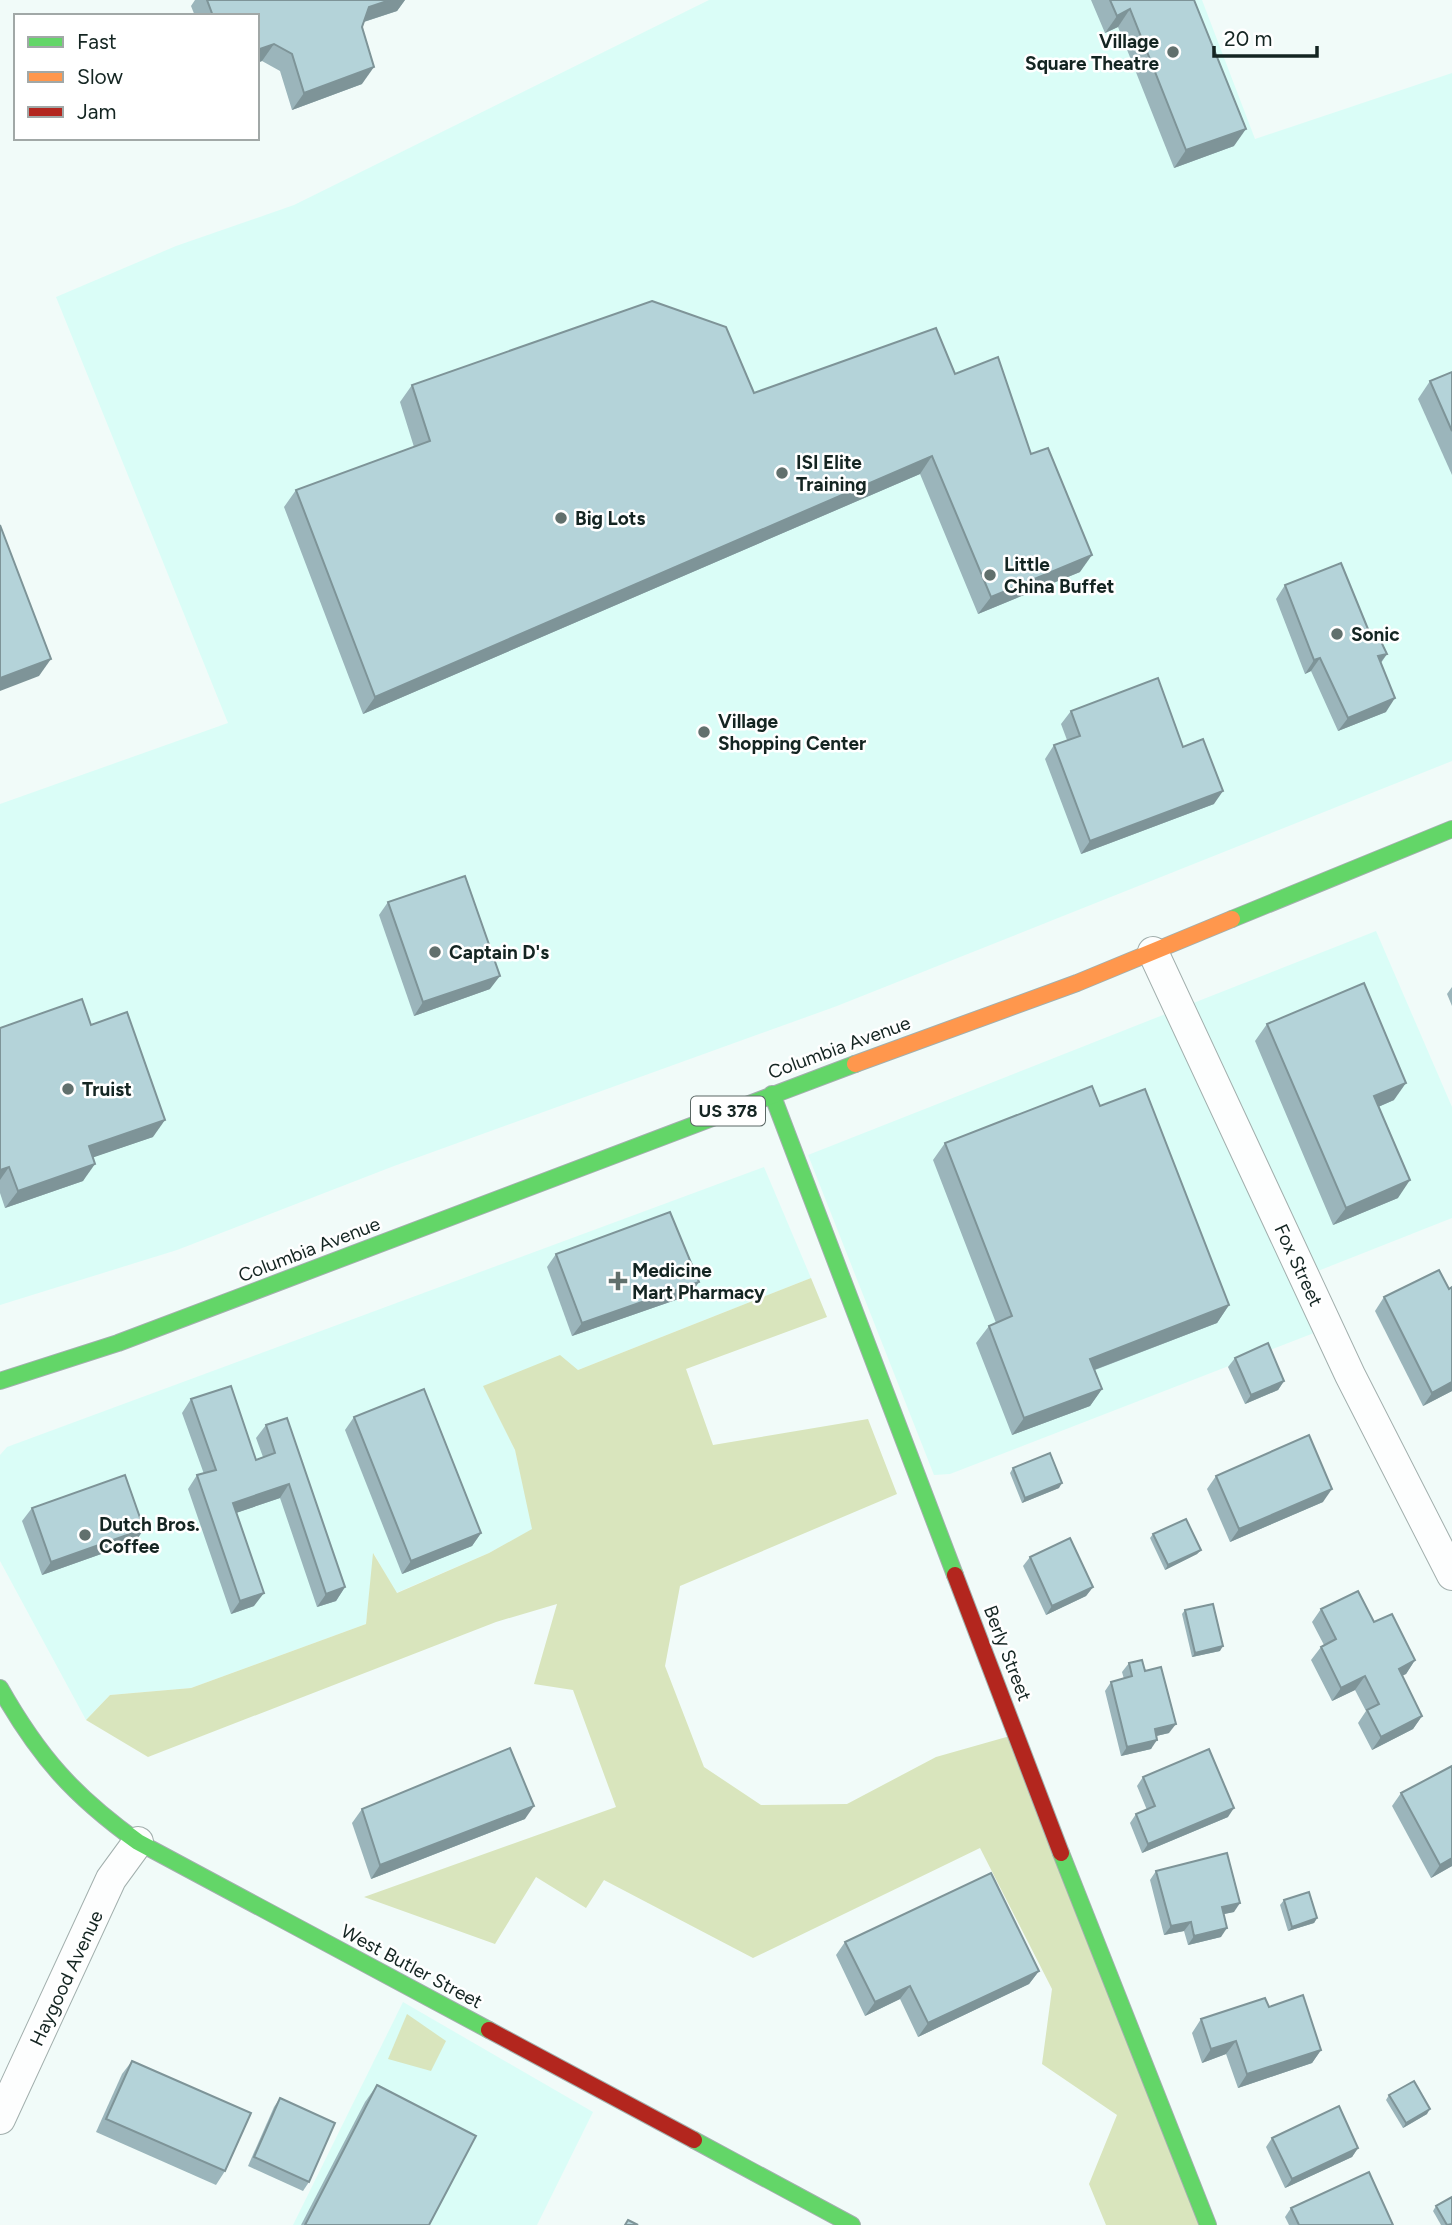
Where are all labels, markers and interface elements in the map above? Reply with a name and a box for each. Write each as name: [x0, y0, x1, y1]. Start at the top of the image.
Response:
legend: [14, 14, 259, 140]
scale bar: [1214, 14, 1317, 58]
text: 20 m: [1224, 26, 1272, 51]
text: Fast: [77, 29, 117, 54]
place label: Village Square Theatre: [1025, 30, 1159, 75]
marker: Village Square Theatre: [1165, 44, 1181, 60]
text: Slow: [77, 64, 123, 89]
text: Jam: [77, 99, 116, 124]
place label: ISI Elite Training: [796, 451, 867, 496]
marker: ISI Elite Training: [774, 465, 790, 481]
place label: Big Lots: [575, 507, 645, 530]
marker: Big Lots: [553, 510, 569, 526]
place label: Little China Buffet: [1004, 553, 1115, 598]
marker: Little China Buffet: [982, 567, 998, 583]
place label: Sonic: [1351, 623, 1400, 646]
marker: Sonic: [1329, 626, 1345, 642]
place label: Village Shopping Center: [718, 710, 866, 755]
marker: Village Shopping Center: [696, 724, 712, 740]
place label: Captain D's: [449, 941, 549, 964]
marker: Captain D's: [427, 944, 443, 960]
street label: Columbia Avenue: [765, 1011, 914, 1084]
place label: Truist: [82, 1078, 132, 1101]
marker: Truist: [60, 1081, 76, 1097]
road number: US 378: [691, 1096, 765, 1126]
street label: Columbia Avenue: [235, 1212, 383, 1287]
street label: Fox Street: [1270, 1220, 1328, 1310]
place label: Medicine Mart Pharmacy: [632, 1259, 765, 1304]
marker: Medicine Mart Pharmacy: [610, 1273, 626, 1289]
place label: Dutch Bros. Coffee: [99, 1513, 200, 1558]
marker: Dutch Bros. Coffee: [77, 1527, 93, 1543]
street label: Berly Street: [979, 1602, 1036, 1704]
street label: Haygood Avenue: [25, 1907, 108, 2050]
street label: West Butler Street: [337, 1919, 486, 2013]

